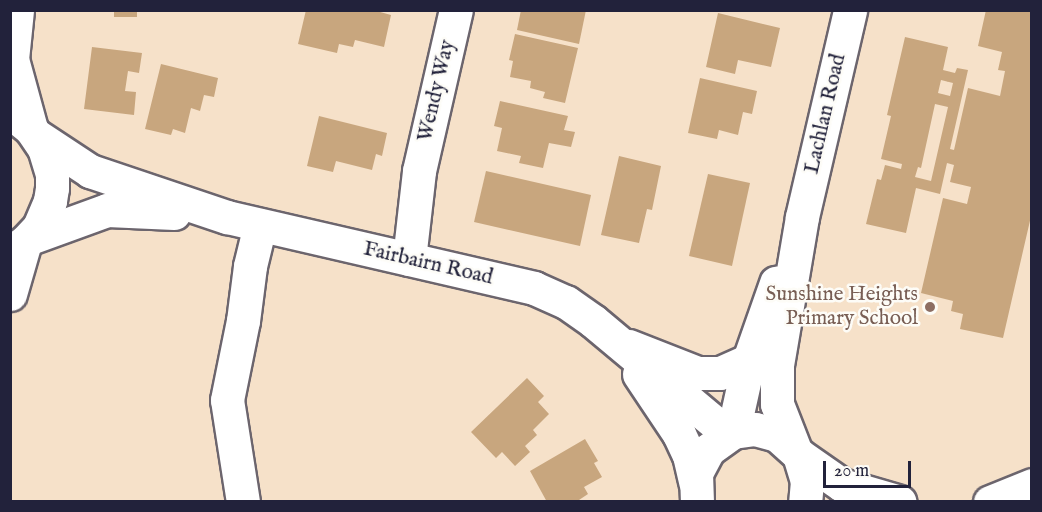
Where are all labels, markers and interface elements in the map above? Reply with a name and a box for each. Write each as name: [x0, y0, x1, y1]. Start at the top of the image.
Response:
street label: Wendy Way: [413, 38, 461, 144]
street label: Lachlan Road: [800, 52, 852, 176]
street label: Fairbairn Road: [361, 237, 495, 291]
place label: Sunshine Heights Primary School: [765, 282, 918, 332]
marker: Sunshine Heights Primary School: [923, 300, 937, 314]
scale bar: [826, 449, 914, 487]
text: 20 m: [834, 460, 869, 483]

